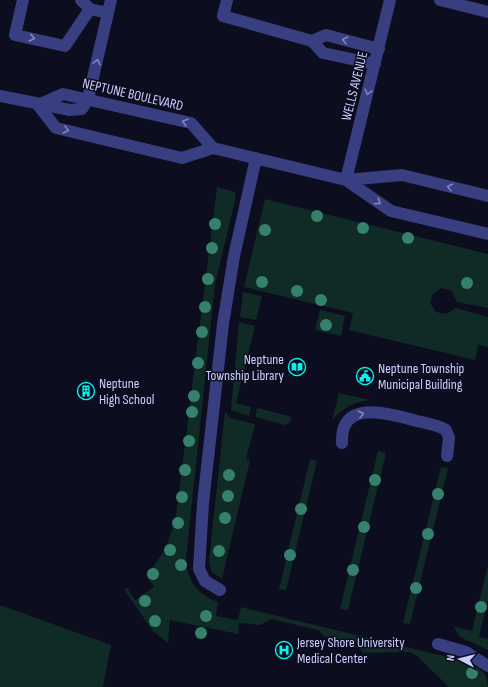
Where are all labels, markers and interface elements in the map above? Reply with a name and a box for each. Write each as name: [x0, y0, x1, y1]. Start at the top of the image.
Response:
one-way arrow: [28, 34, 35, 42]
one-way arrow: [342, 36, 349, 45]
street label: WELLS AVENUE: [338, 49, 371, 123]
one-way arrow: [92, 58, 100, 65]
street label: NEPTUNE BOULEVARD: [81, 75, 185, 114]
one-way arrow: [364, 89, 372, 96]
one-way arrow: [182, 118, 189, 127]
one-way arrow: [62, 125, 69, 134]
one-way arrow: [447, 183, 453, 191]
one-way arrow: [374, 197, 381, 205]
place label: Neptune Township Library: [206, 351, 285, 384]
library icon: Neptune Township Library: [287, 357, 307, 377]
place label: Neptune Township Municipal Building: [378, 360, 465, 393]
public building icon: Neptune Township Municipal Building: [355, 366, 375, 386]
place label: Neptune High School: [99, 375, 154, 408]
building icon: Neptune High School: [76, 381, 96, 401]
one-way arrow: [357, 411, 364, 419]
place label: Jersey Shore University Medical Center: [296, 634, 405, 667]
north arrow: [440, 639, 480, 679]
hospital icon: Jersey Shore University Medical Center: [274, 640, 294, 660]
text: N: [444, 654, 457, 662]

